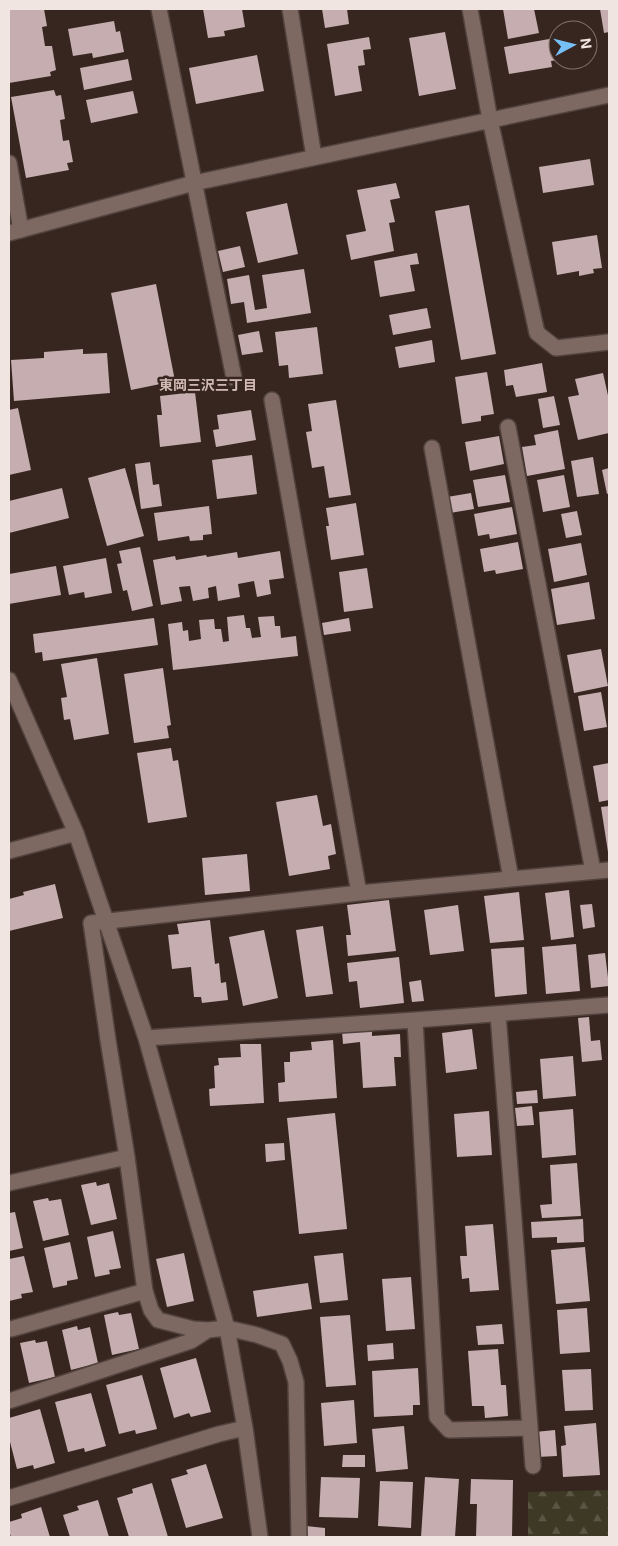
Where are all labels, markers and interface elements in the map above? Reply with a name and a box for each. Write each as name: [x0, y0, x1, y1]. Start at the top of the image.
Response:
north arrow: [548, 20, 598, 70]
text: N: [577, 37, 595, 50]
district label: 東岡三沢三丁目: [159, 376, 257, 393]

